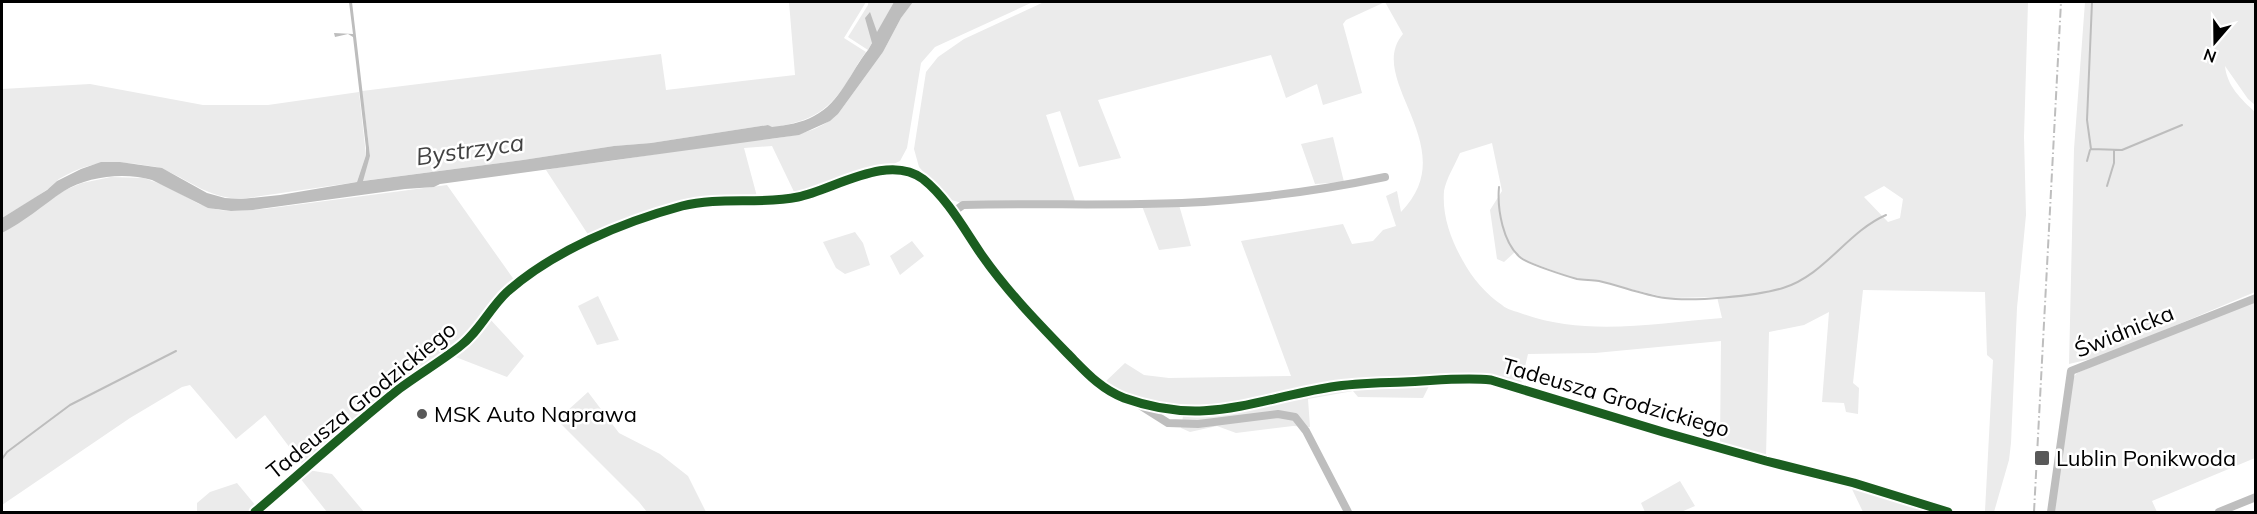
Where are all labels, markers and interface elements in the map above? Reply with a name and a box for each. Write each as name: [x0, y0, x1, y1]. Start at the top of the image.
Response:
north arrow: [2185, 12, 2245, 72]
text: N: [2201, 45, 2219, 68]
water label: Bystrzyca: [414, 127, 526, 171]
street label: Świdnicka: [2070, 298, 2178, 364]
street label: Tadeusza Grodzickiego: [261, 315, 461, 485]
street label: Tadeusza Grodzickiego: [1499, 351, 1733, 443]
place label: MSK Auto Naprawa: [434, 400, 637, 428]
marker: MSK Auto Naprawa: [415, 407, 429, 421]
place label: Lublin Ponikwoda: [2056, 444, 2236, 472]
marker: Lublin Ponikwoda: [2033, 449, 2051, 467]

